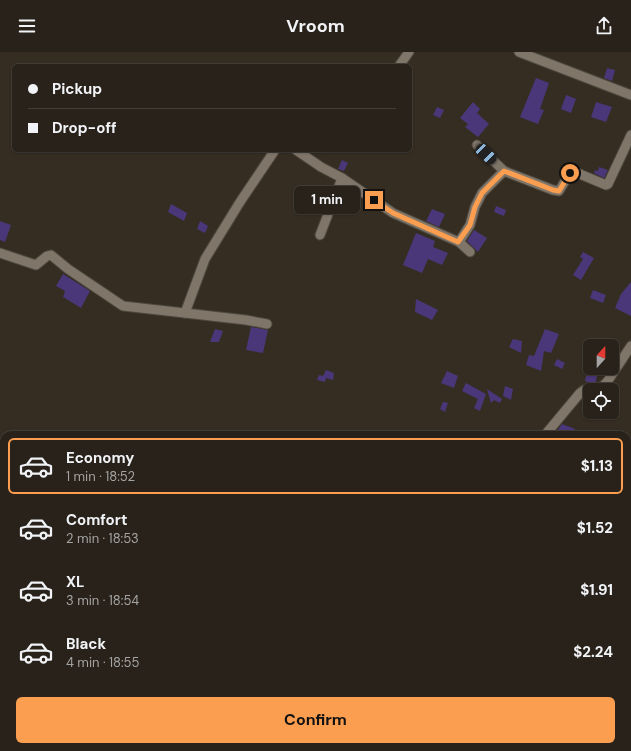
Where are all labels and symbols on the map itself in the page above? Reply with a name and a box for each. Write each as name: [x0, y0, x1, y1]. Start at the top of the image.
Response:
car: [473, 141, 499, 167]
route start: [561, 164, 579, 182]
callout: 1 min: [294, 186, 360, 214]
route end: [365, 191, 383, 209]
north arrow: [583, 339, 619, 375]

